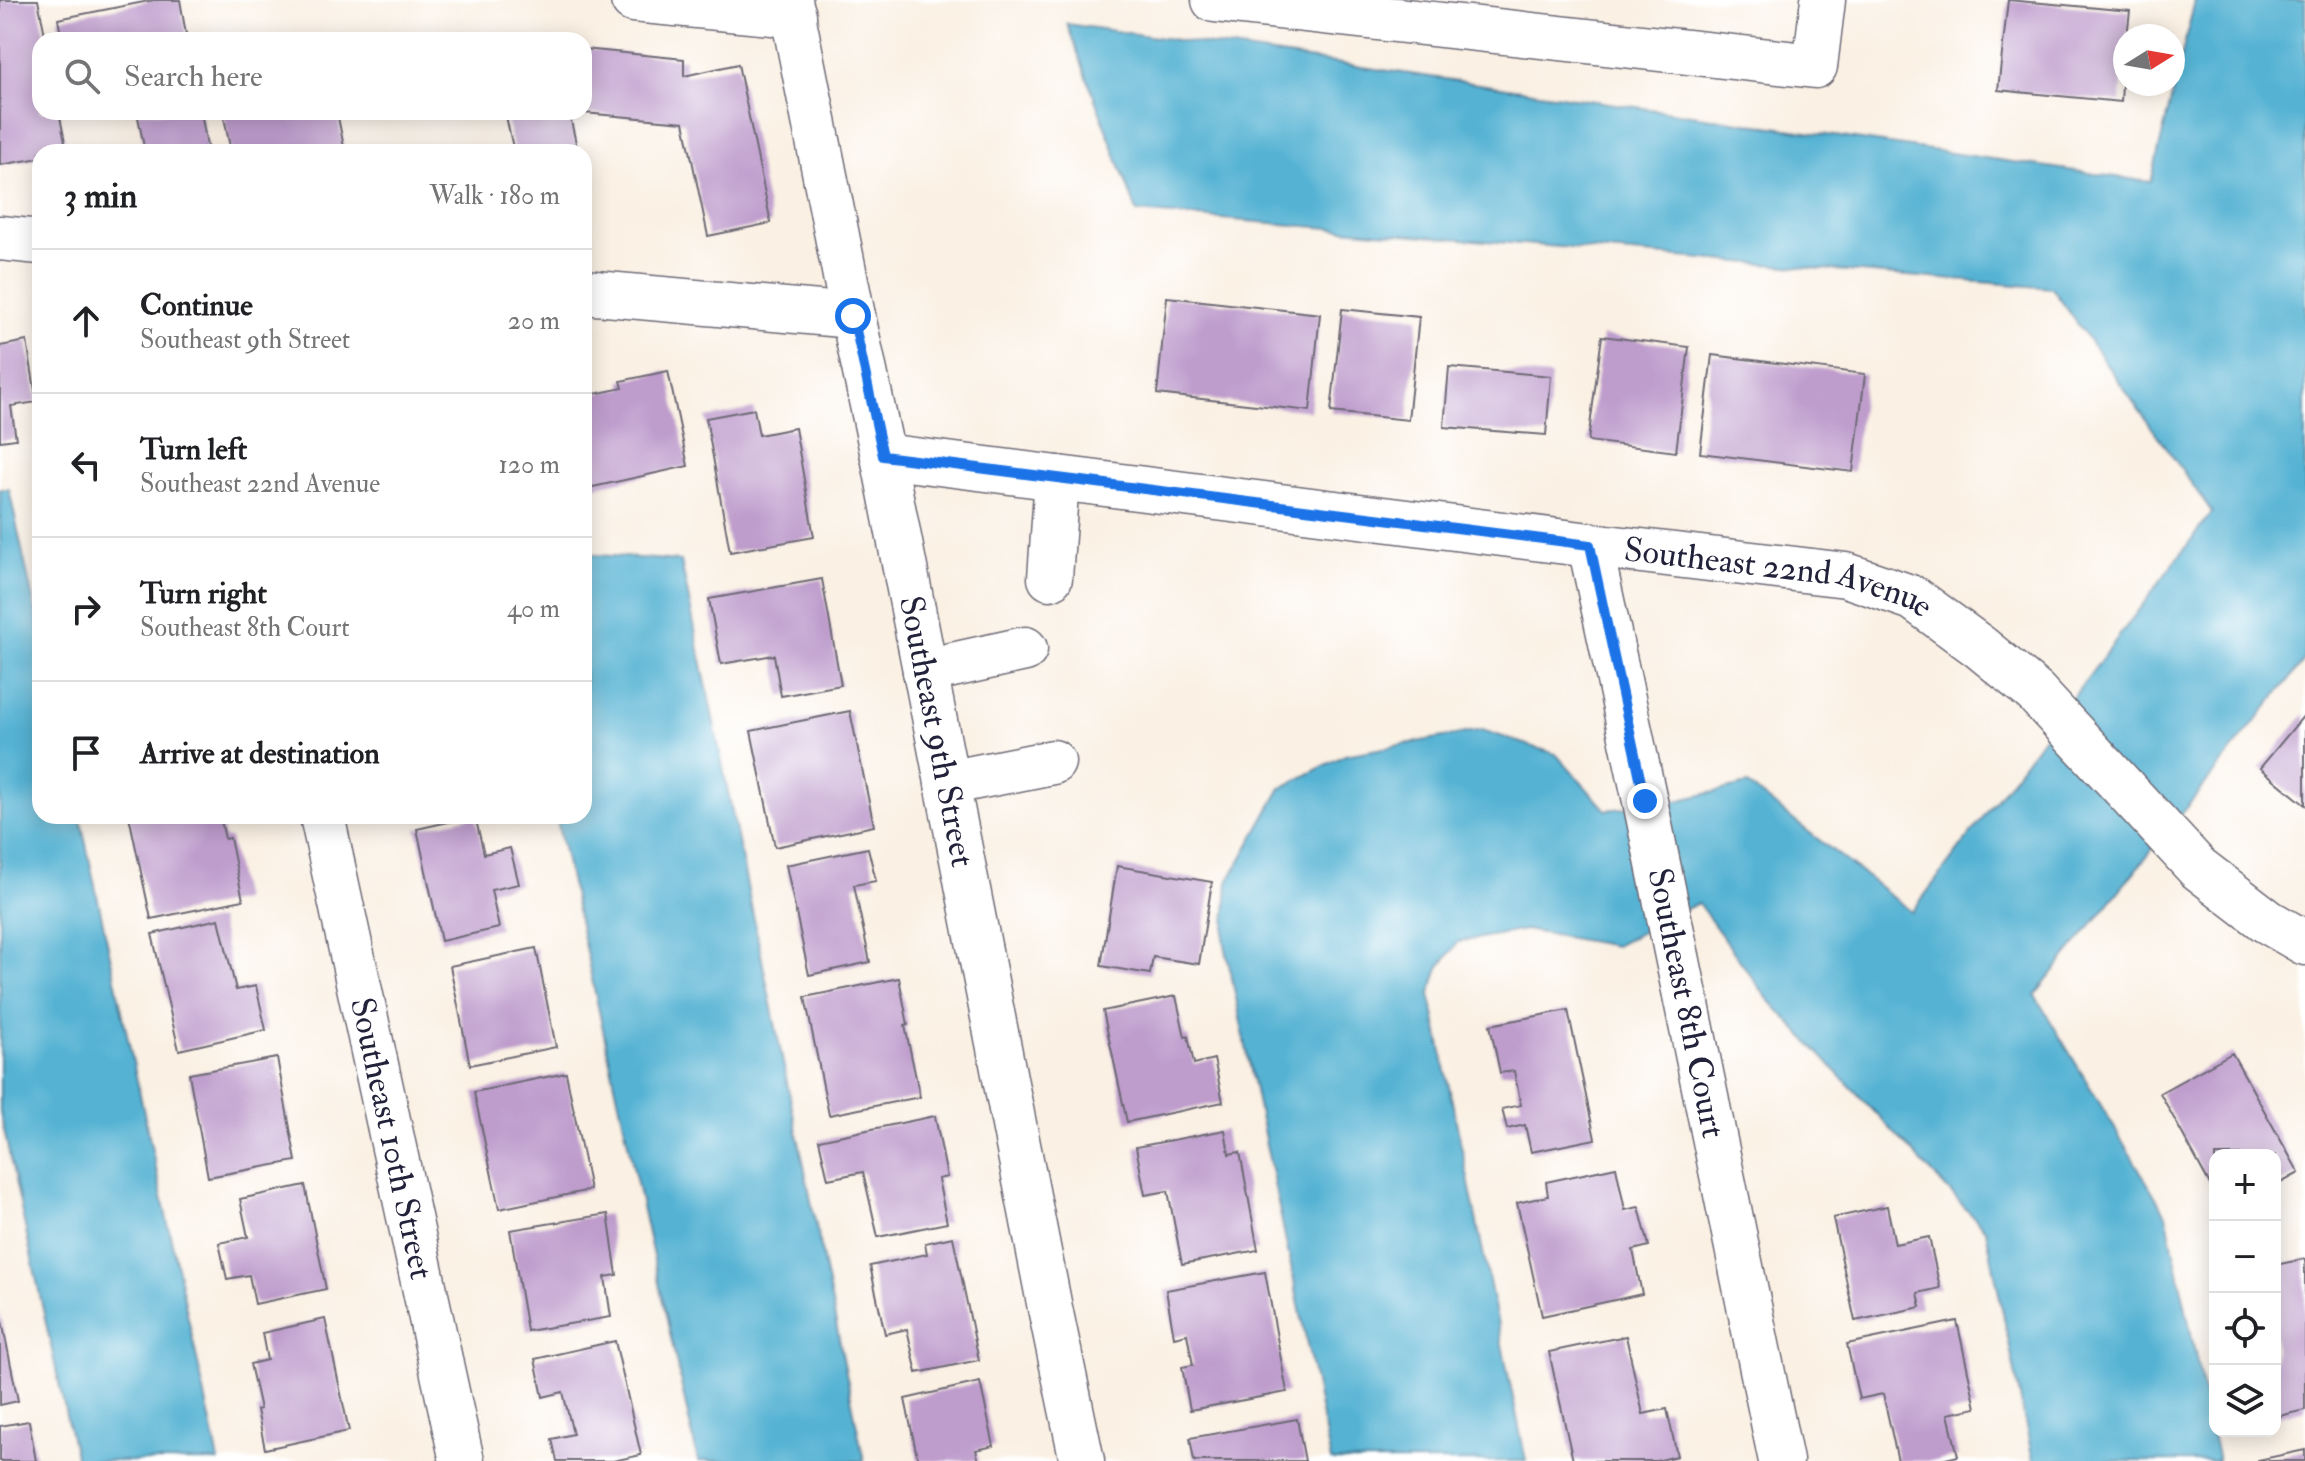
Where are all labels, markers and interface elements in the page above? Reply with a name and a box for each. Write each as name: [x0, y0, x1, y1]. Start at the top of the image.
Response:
north arrow: [2113, 24, 2185, 96]
search box: [32, 32, 592, 120]
icon: search: [60, 54, 104, 98]
text: Search here: [124, 58, 263, 95]
text: 3 min: [64, 175, 137, 218]
text: Walk · 180 m: [430, 180, 560, 212]
text: Continue: [140, 287, 253, 324]
route start: [835, 298, 871, 334]
icon: ahead: [64, 299, 108, 343]
text: 20 m: [508, 305, 560, 337]
text: Southeast 9th Street: [140, 324, 350, 356]
text: Turn left: [140, 431, 247, 468]
icon: left: [64, 443, 108, 487]
text: 120 m: [499, 449, 560, 481]
text: Southeast 22nd Avenue: [140, 468, 380, 500]
street label: Southeast 22nd Avenue: [1622, 528, 1942, 627]
text: Turn right: [140, 575, 267, 612]
icon: right: [64, 587, 108, 631]
street label: Southeast 9th Street: [889, 592, 985, 871]
text: 40 m: [507, 593, 560, 625]
text: Southeast 8th Court: [140, 612, 350, 644]
icon: arrive: [64, 731, 108, 775]
text: Arrive at destination: [140, 735, 380, 772]
route end: [1627, 783, 1663, 819]
street label: Southeast 8th Court: [1638, 864, 1735, 1142]
street label: Southeast 10th Street: [341, 994, 443, 1283]
map controls: [2209, 1149, 2281, 1437]
button: +: [2209, 1149, 2281, 1221]
button: −: [2209, 1221, 2281, 1293]
button: locate: [2209, 1293, 2281, 1365]
button: layers: [2209, 1365, 2281, 1437]

